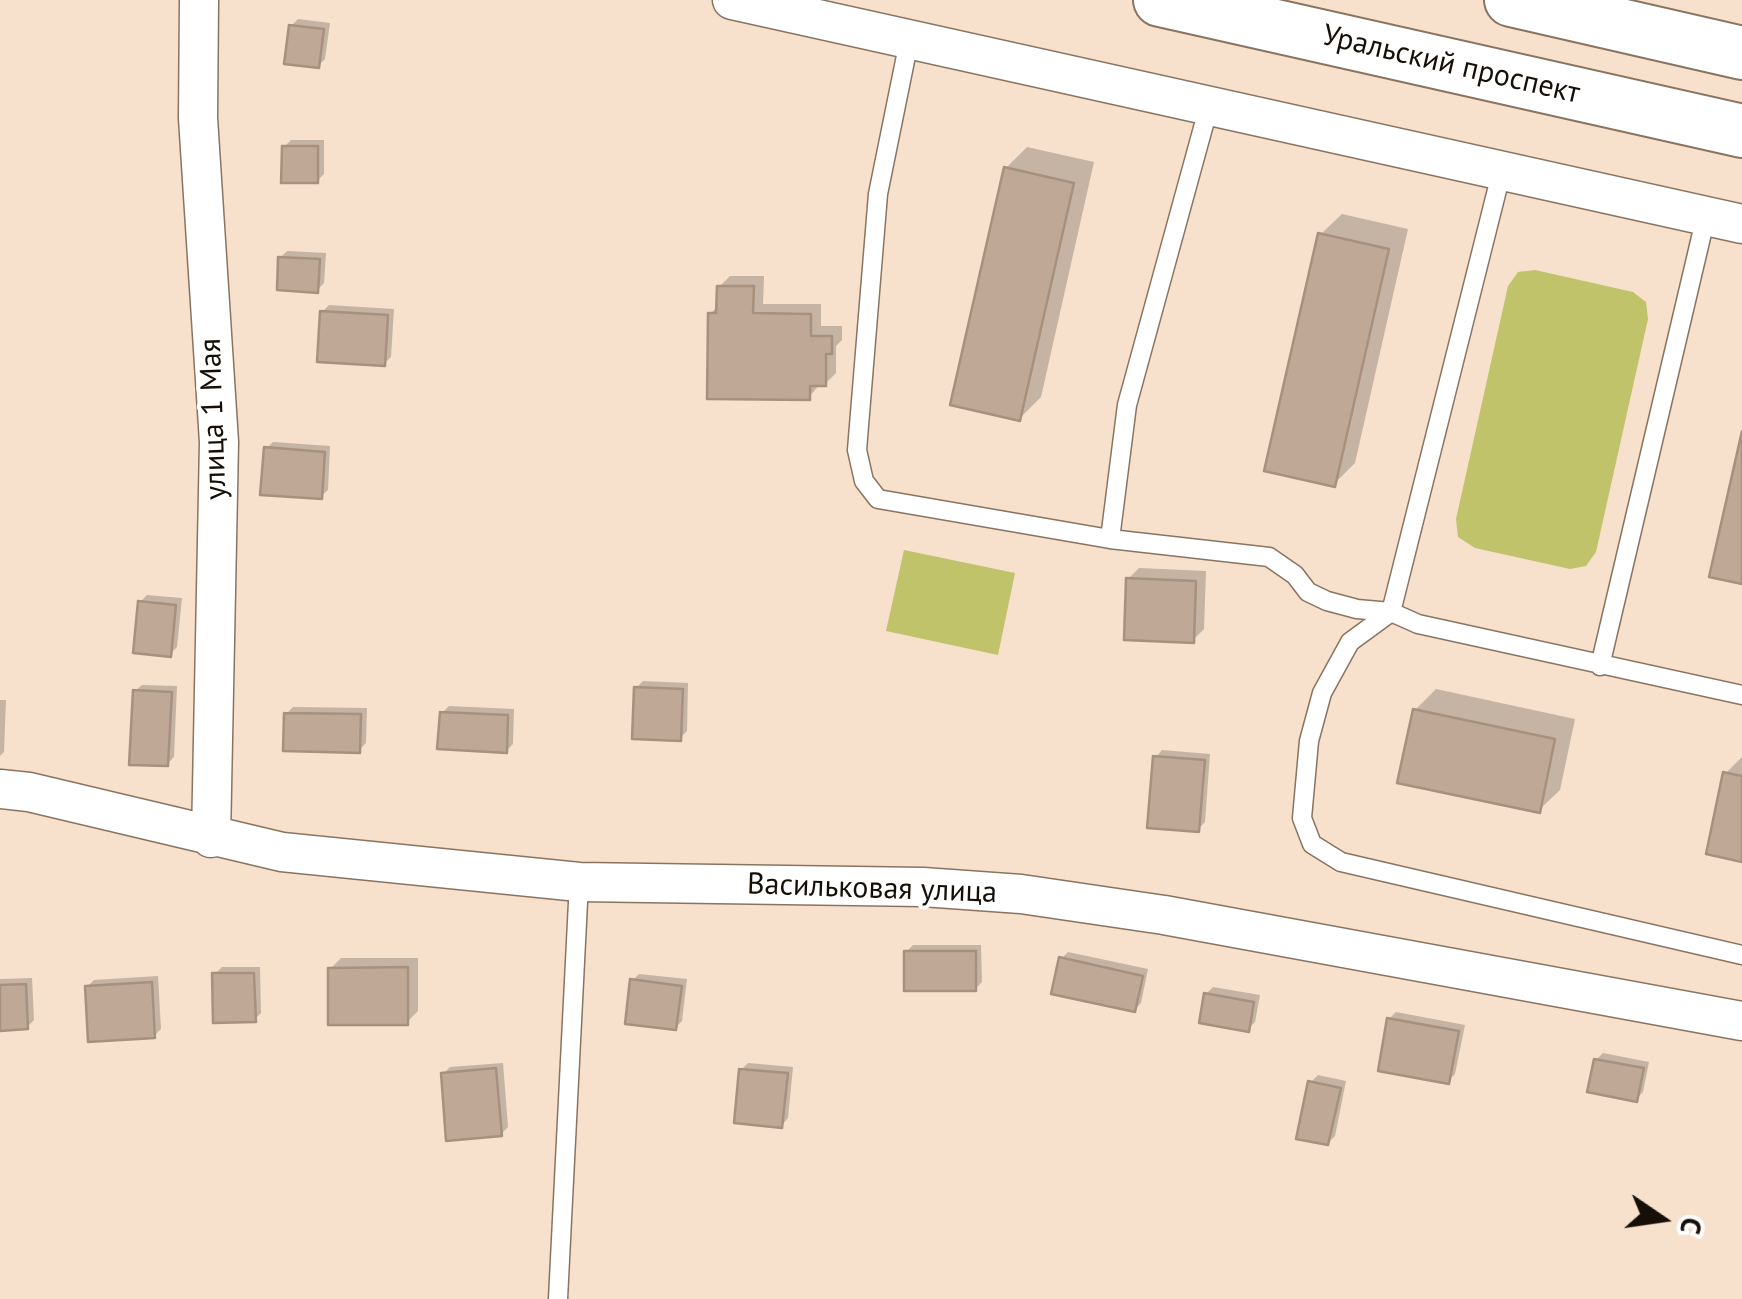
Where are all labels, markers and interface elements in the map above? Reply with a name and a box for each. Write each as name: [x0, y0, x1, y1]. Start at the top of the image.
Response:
street label: Уральский проспект: [1319, 18, 1583, 112]
street label: улица 1 Мая: [193, 338, 235, 500]
street label: Васильковая улица: [747, 867, 997, 911]
north arrow: [1612, 1169, 1712, 1269]
text: С: [1672, 1214, 1712, 1238]

